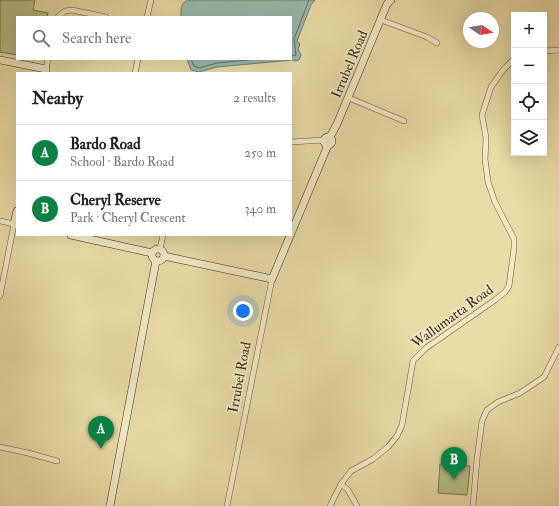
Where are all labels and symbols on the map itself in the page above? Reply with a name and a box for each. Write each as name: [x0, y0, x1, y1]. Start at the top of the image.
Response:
north arrow: [463, 12, 499, 48]
street label: Irrubel Road: [328, 28, 371, 101]
street label: Wallumatta Road: [407, 281, 497, 352]
your location: [233, 301, 253, 321]
street label: Irrubel Road: [224, 340, 255, 414]
pin: A: [88, 416, 114, 449]
pin: B: [441, 447, 467, 480]

